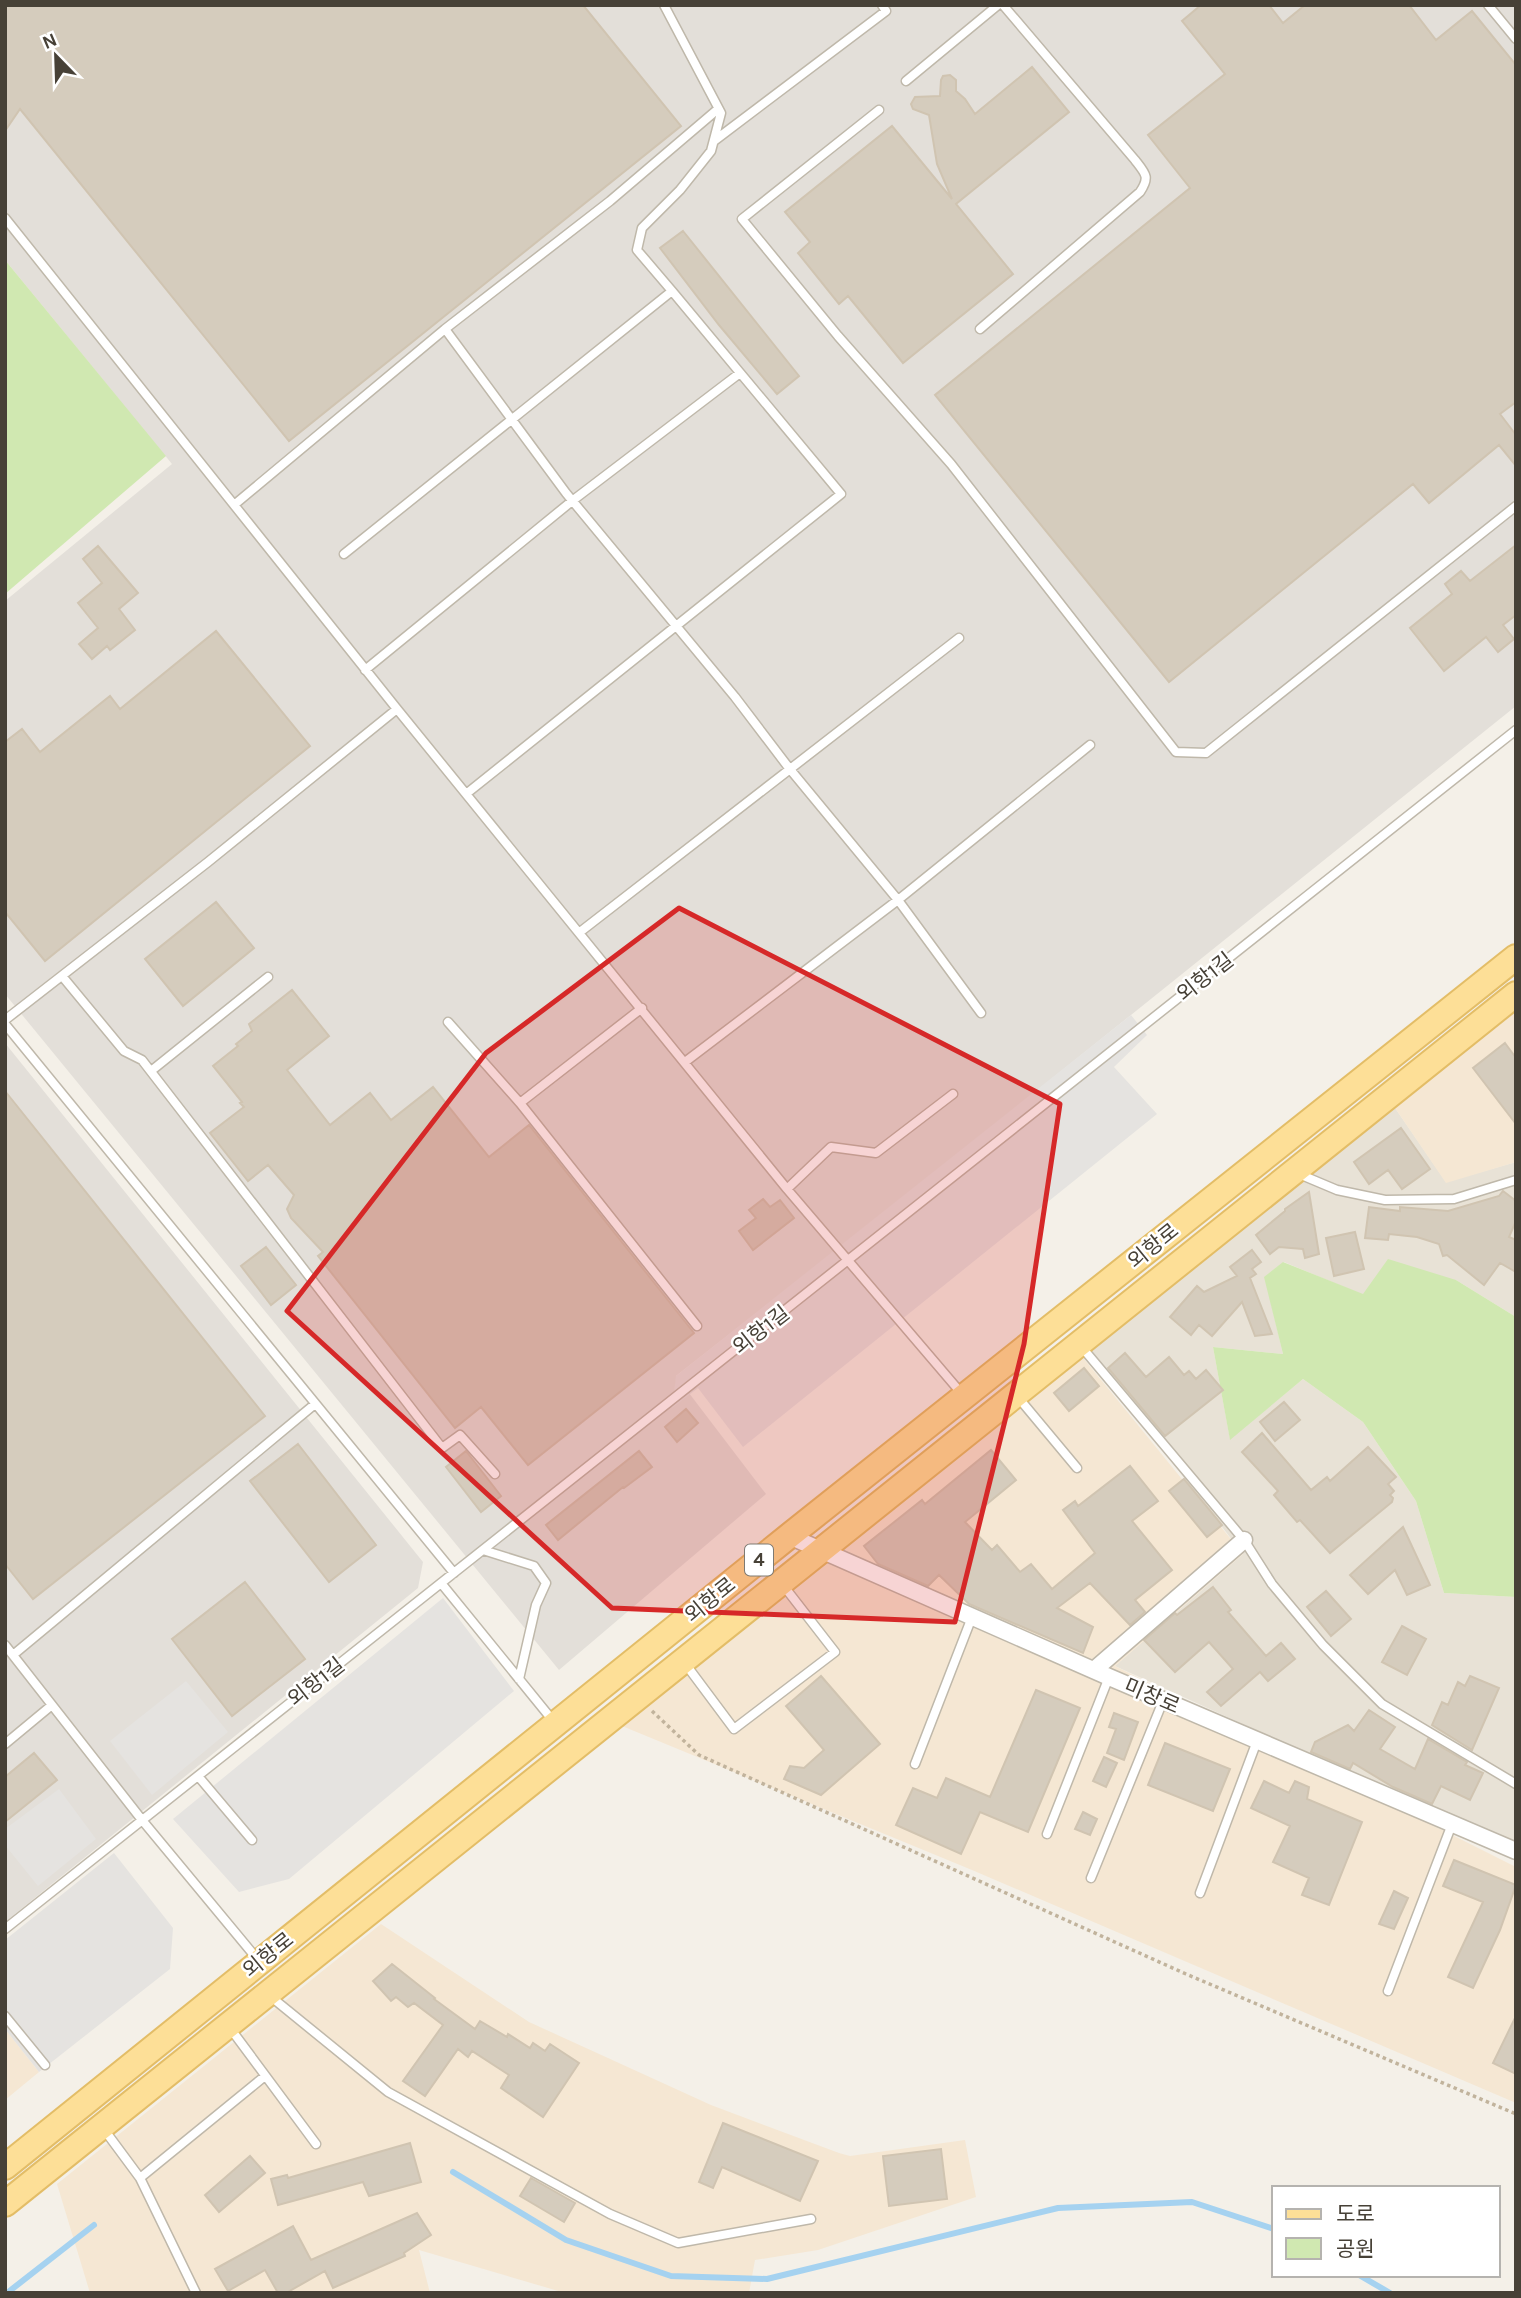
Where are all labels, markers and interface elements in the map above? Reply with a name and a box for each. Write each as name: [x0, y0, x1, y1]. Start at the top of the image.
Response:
north arrow: [21, 21, 91, 91]
text: N: [39, 28, 60, 54]
street label: 외항1길: [1172, 948, 1238, 1006]
street label: 외항로: [1123, 1218, 1183, 1274]
street label: 외항1길: [728, 1301, 794, 1359]
road number: 4: [745, 1544, 773, 1576]
street label: 외항로: [680, 1572, 740, 1628]
street label: 외항1길: [283, 1653, 349, 1711]
street label: 미창로: [1121, 1674, 1183, 1718]
street label: 외항로: [238, 1927, 298, 1983]
legend: [1272, 2186, 1500, 2277]
text: 도로: [1336, 2202, 1375, 2226]
text: 공원: [1336, 2237, 1375, 2261]

